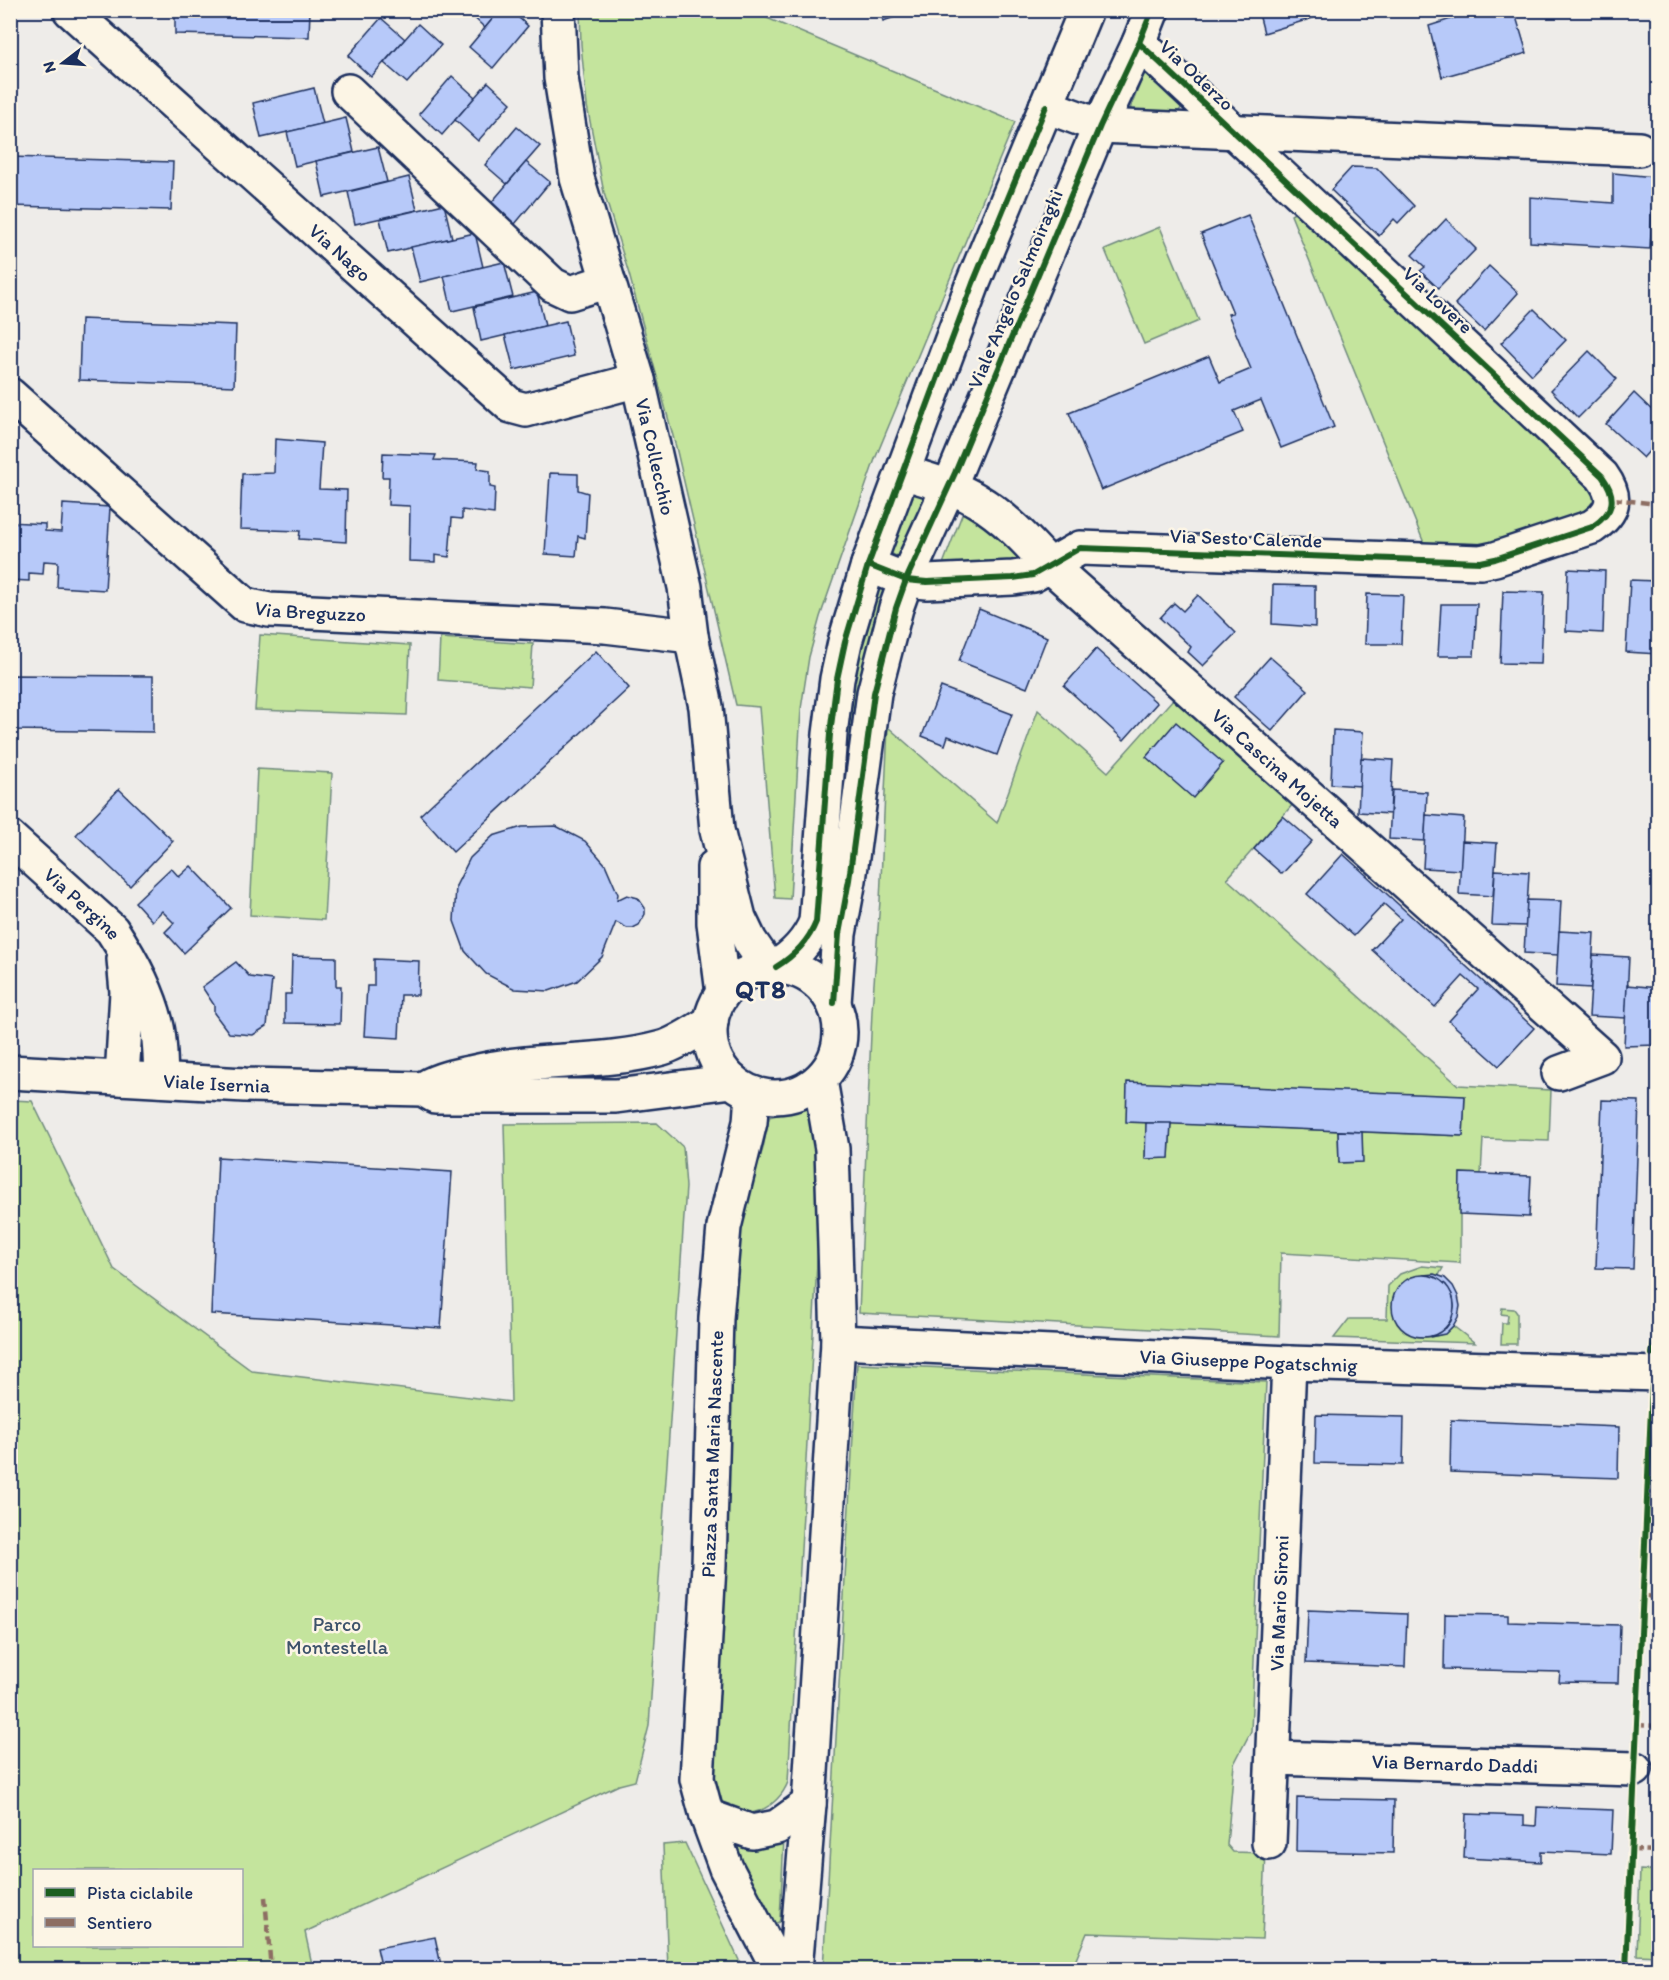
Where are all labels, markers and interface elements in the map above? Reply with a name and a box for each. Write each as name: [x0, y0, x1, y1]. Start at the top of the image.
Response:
north arrow: [33, 33, 93, 93]
street label: Via Oderzo: [1155, 34, 1239, 116]
text: N: [38, 59, 60, 75]
street label: Viale Angelo Salmoiraghi: [962, 186, 1068, 392]
street label: Via Nago: [304, 218, 376, 287]
street label: Via Lovere: [1398, 261, 1478, 339]
street label: Via Collecchio: [630, 396, 680, 518]
street label: Via Sesto Calende: [1169, 523, 1323, 553]
street label: Via Breguzzo: [252, 595, 367, 627]
street label: Via Cascina Mojetta: [1207, 703, 1348, 833]
street label: Via Pergine: [39, 862, 127, 944]
district label: QT8: [735, 973, 787, 1005]
street label: Viale Isernia: [162, 1068, 271, 1098]
street label: Piazza Santa Maria Nascente: [696, 1330, 728, 1578]
street label: Via Giuseppe Pogatschnig: [1139, 1344, 1359, 1377]
street label: Via Mario Sironi: [1264, 1535, 1294, 1672]
park label: Parco Montestella: [286, 1612, 389, 1659]
street label: Via Bernardo Daddi: [1371, 1749, 1539, 1778]
legend: [33, 1869, 243, 1947]
text: Pista ciclabile: [87, 1882, 193, 1904]
text: Sentiero: [87, 1912, 152, 1934]

